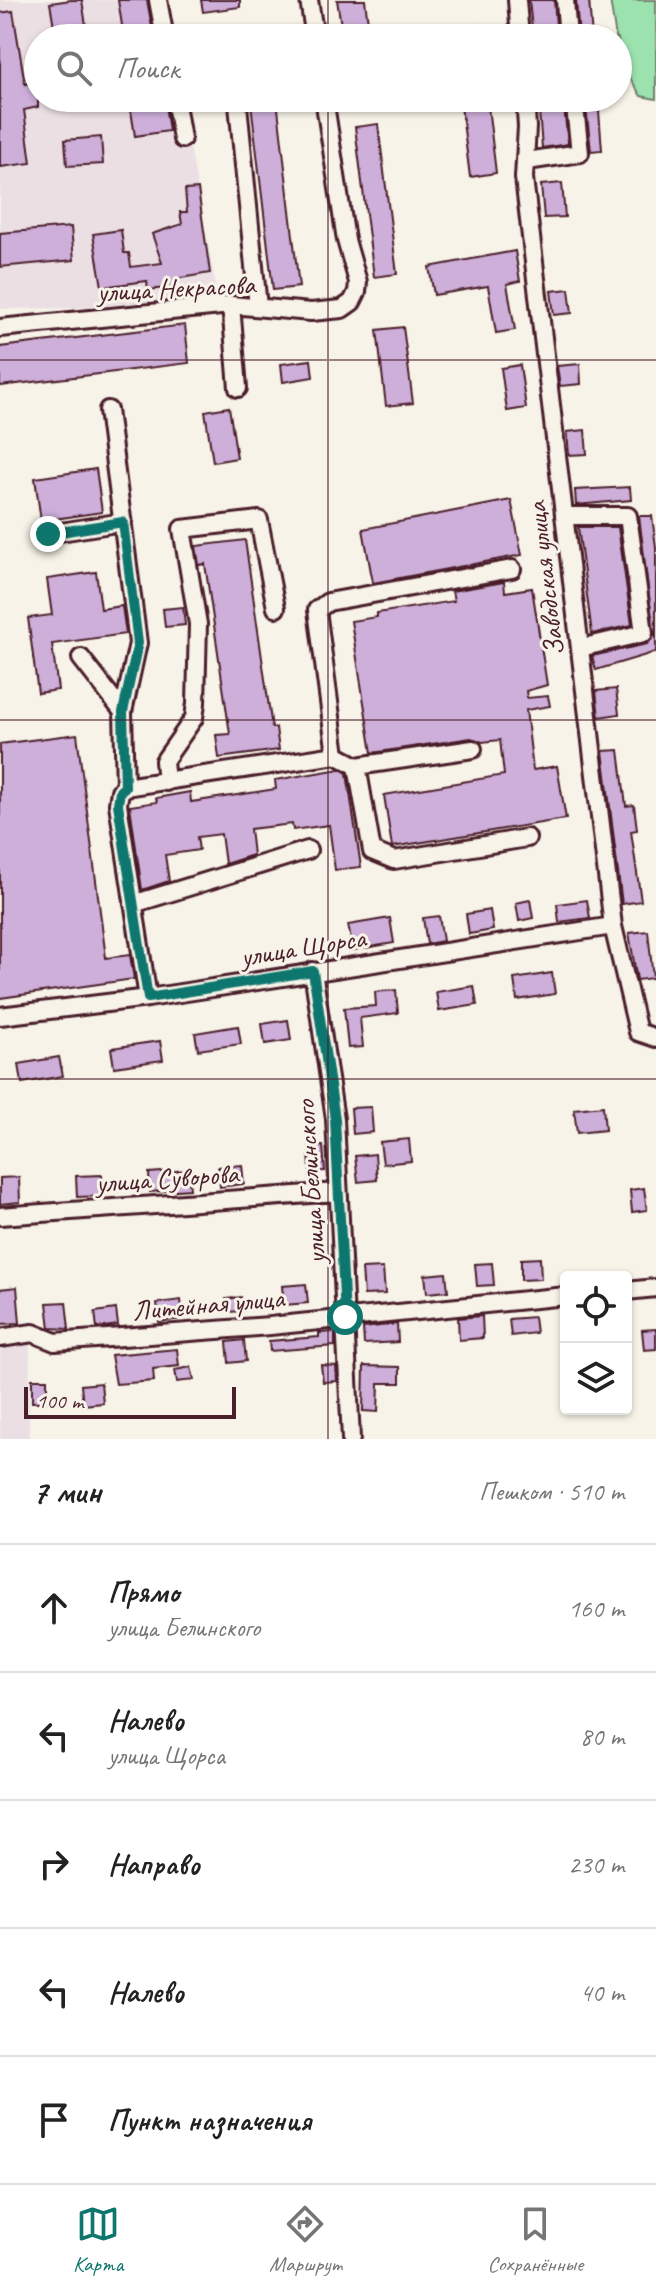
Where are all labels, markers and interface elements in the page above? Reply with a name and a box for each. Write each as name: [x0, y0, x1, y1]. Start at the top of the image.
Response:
search box: [24, 24, 632, 112]
icon: search: [52, 46, 96, 90]
text: Поиск: [116, 49, 179, 87]
street label: улица Некрасова: [94, 266, 258, 310]
street label: Заводская улица: [518, 498, 572, 658]
route end: [30, 516, 66, 552]
street label: улица Щорса: [236, 920, 370, 974]
street label: улица Белинского: [287, 1097, 333, 1267]
street label: улица Суворова: [93, 1155, 241, 1201]
map controls: [560, 1271, 632, 1415]
button: locate: [560, 1271, 632, 1343]
street label: Литейная улица: [131, 1280, 287, 1328]
route start: [327, 1299, 363, 1335]
button: layers: [560, 1343, 632, 1415]
scale bar: [24, 1383, 236, 1419]
text: 100 m: [36, 1387, 83, 1415]
text: 7 мин: [32, 1470, 101, 1513]
text: Пешком · 510 m: [479, 1475, 624, 1508]
text: Прямо: [108, 1573, 179, 1611]
icon: ahead: [32, 1586, 76, 1630]
text: 160 m: [568, 1592, 624, 1625]
text: улица Белинского: [108, 1611, 260, 1644]
text: Налево: [108, 1701, 184, 1739]
icon: left: [32, 1714, 76, 1758]
text: 80 m: [580, 1720, 624, 1753]
text: улица Щорса: [108, 1739, 225, 1772]
icon: right: [32, 1842, 76, 1886]
text: Направо: [108, 1845, 200, 1883]
text: 230 m: [568, 1848, 624, 1881]
icon: left: [32, 1970, 76, 2014]
text: Налево: [108, 1973, 184, 2011]
text: 40 m: [580, 1976, 624, 2009]
icon: arrive: [32, 2098, 76, 2142]
text: Пункт назначения: [108, 2101, 311, 2139]
tab: Карта: [73, 2202, 123, 2278]
tab: Маршрут: [269, 2202, 342, 2278]
tab: Сохранённые: [488, 2202, 583, 2278]

